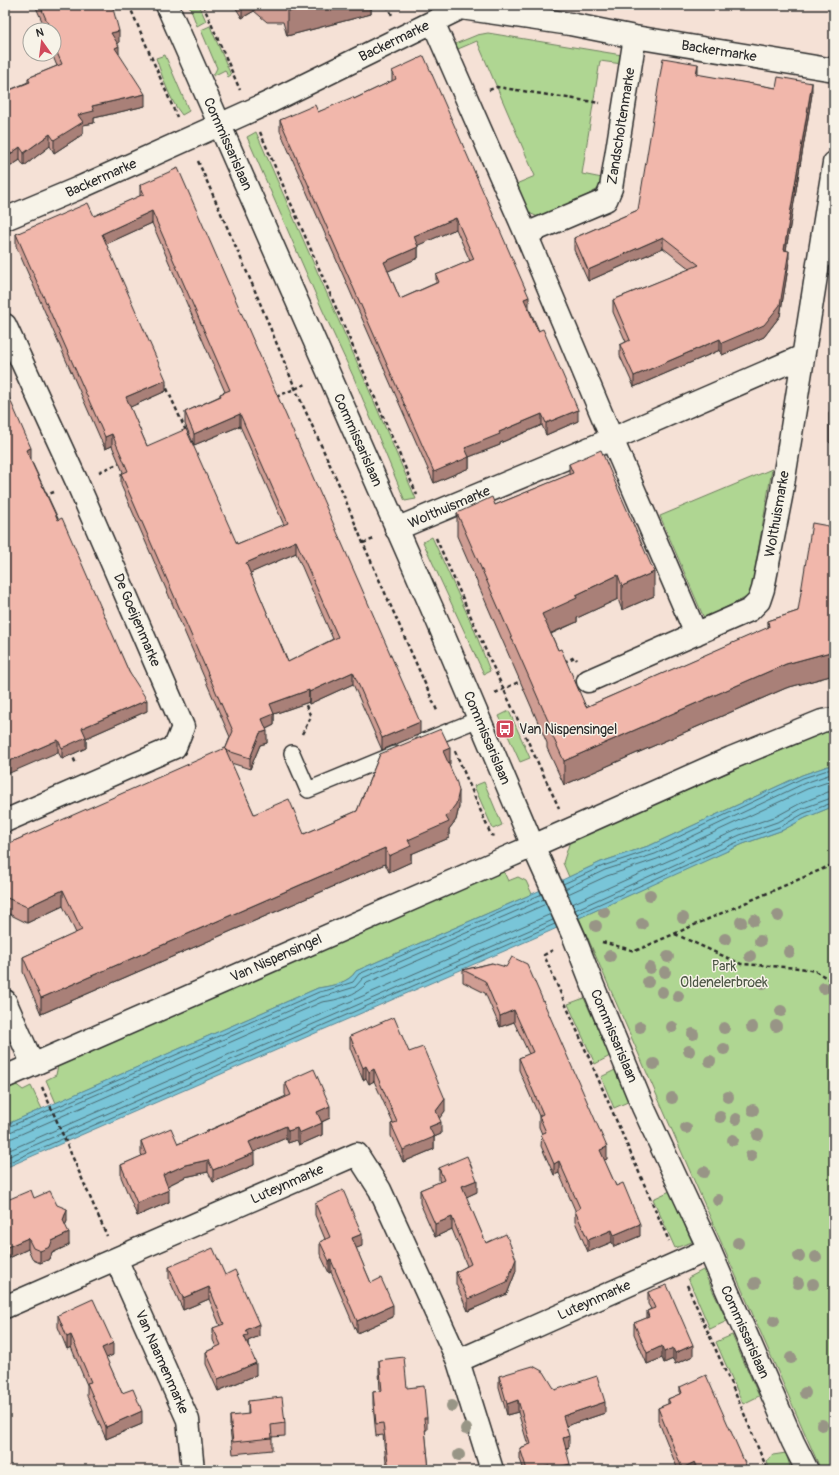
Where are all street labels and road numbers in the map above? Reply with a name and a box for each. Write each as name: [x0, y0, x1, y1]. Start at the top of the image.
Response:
street label: Backermarke: [356, 17, 432, 65]
street label: Backermarke: [680, 37, 758, 65]
street label: Zandscholtenmarke: [603, 66, 639, 186]
street label: Commissarislaan: [200, 95, 256, 193]
street label: Backermarke: [63, 155, 139, 201]
street label: Commissarislaan: [330, 391, 386, 489]
street label: Wolthuismarke: [761, 469, 793, 559]
street label: Wolthuismarke: [405, 482, 493, 532]
street label: De Goeijenmarke: [110, 571, 164, 669]
street label: Commissarislaan: [460, 689, 514, 787]
street label: Van Nispensingel: [228, 930, 324, 986]
street label: Commissarislaan: [587, 987, 641, 1085]
street label: Luteynmarke: [248, 1160, 326, 1208]
street label: Luteynmarke: [555, 1276, 633, 1324]
street label: Commissarislaan: [717, 1283, 773, 1381]
street label: Van Naamenmarke: [132, 1308, 192, 1417]

